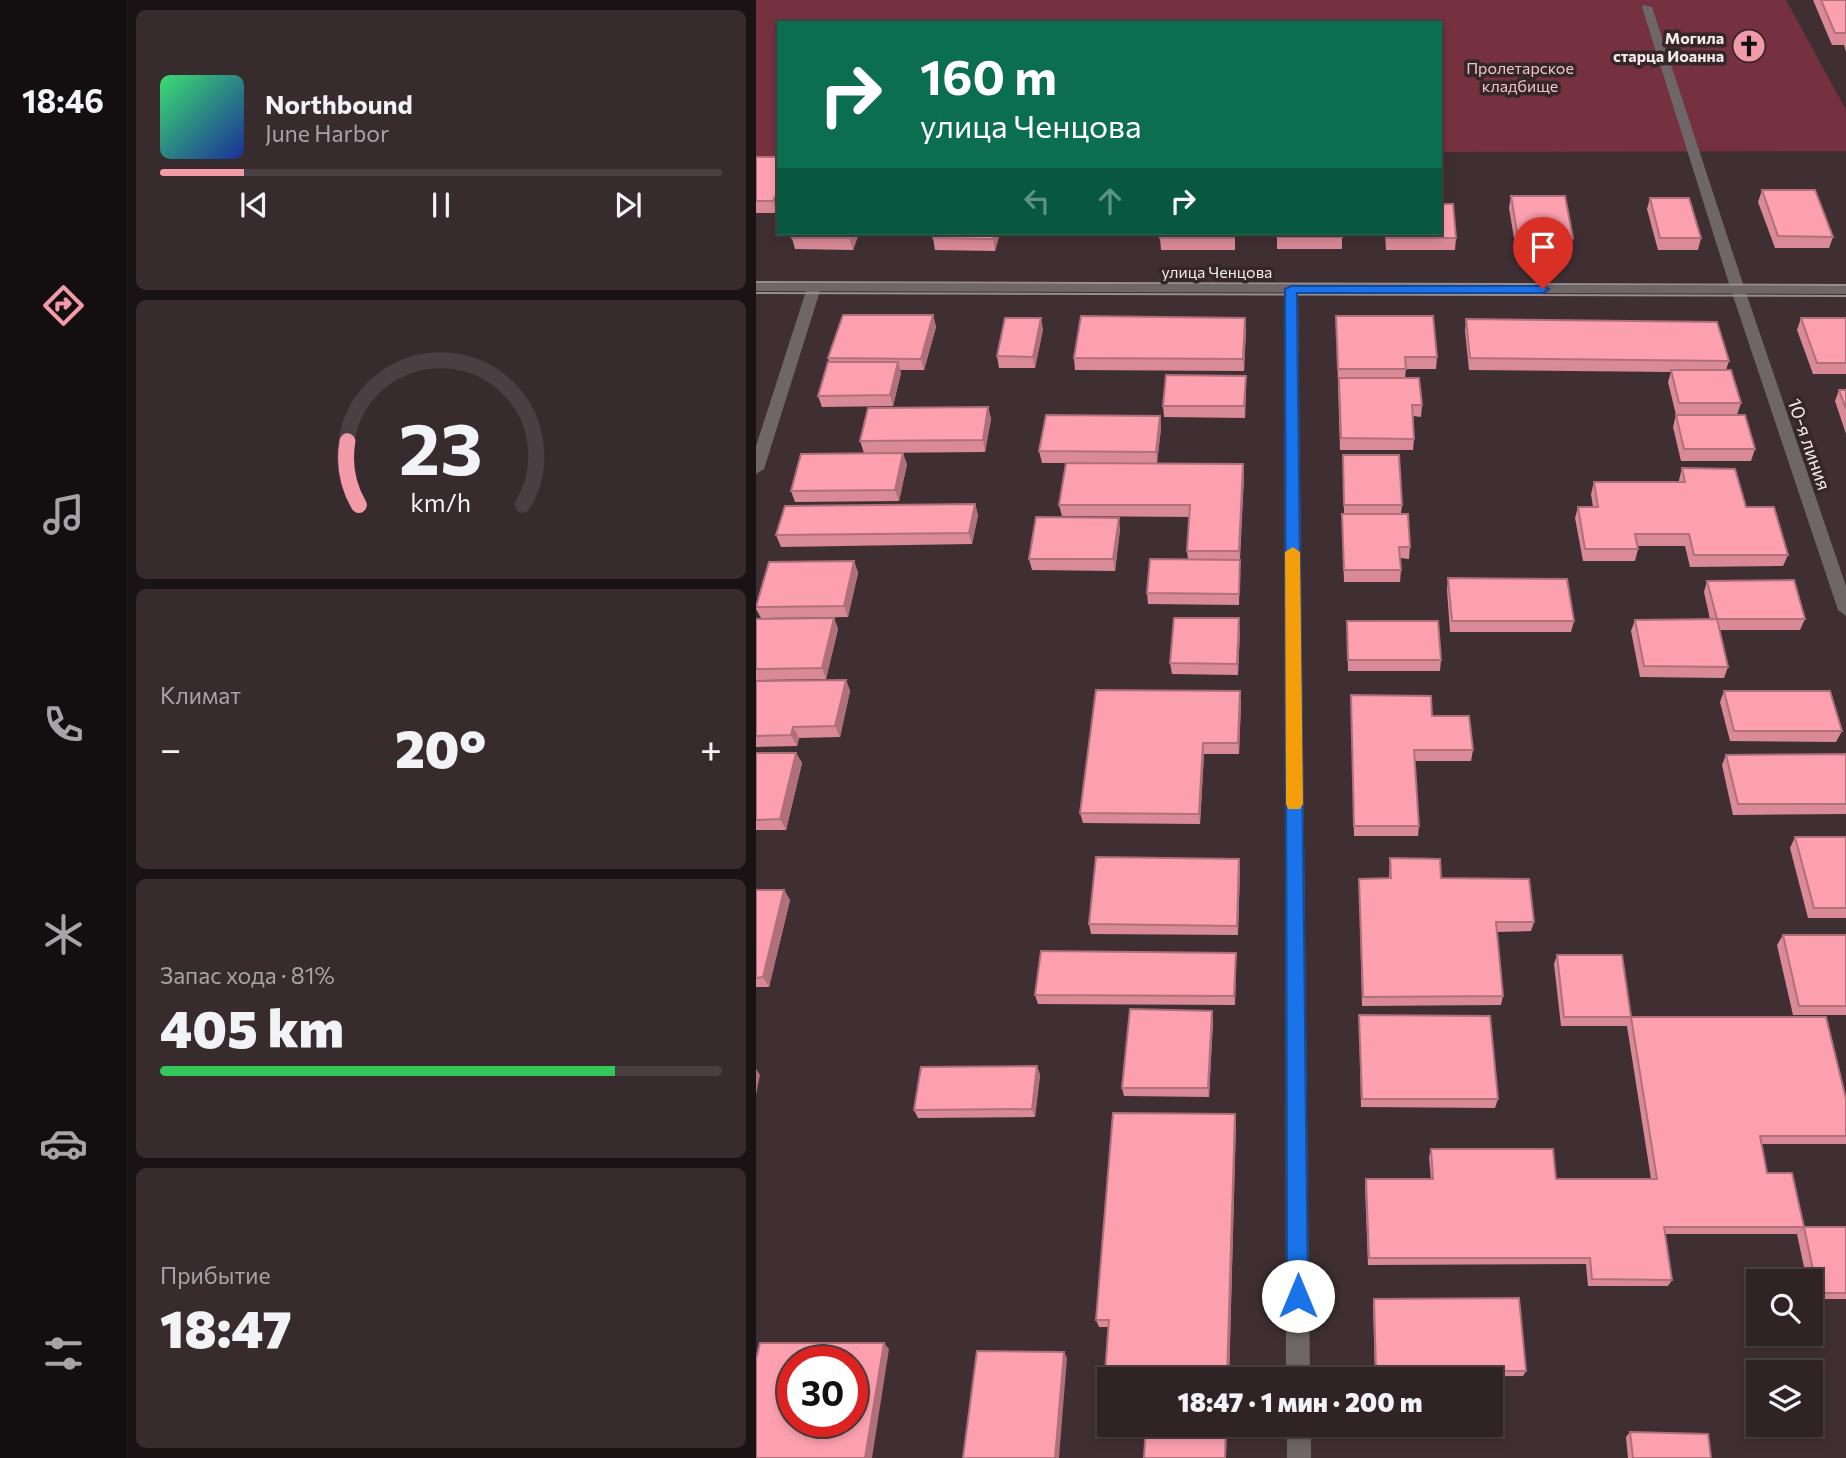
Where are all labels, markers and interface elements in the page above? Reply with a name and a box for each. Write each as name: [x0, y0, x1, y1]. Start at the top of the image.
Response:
church icon: Могила старца Иоанна: [1730, 27, 1768, 65]
place label: Могила старца Иоанна: [1613, 28, 1724, 65]
text: 160 m: [920, 45, 1057, 105]
icon: right: [805, 49, 896, 140]
park label: Пролетарское кладбище: [1466, 58, 1574, 95]
text: 18:46: [22, 80, 104, 120]
text: Northbound: [265, 88, 413, 119]
text: улица Ченцова: [920, 105, 1142, 145]
text: June Harbor: [265, 119, 389, 147]
icon: left: [1018, 182, 1056, 220]
icon: ahead: [1091, 182, 1129, 220]
icon: right: [1164, 182, 1202, 220]
icon: previous: [235, 186, 273, 224]
icon: pause: [422, 186, 460, 224]
icon: next: [609, 186, 647, 224]
pin: [1513, 217, 1573, 289]
icon: arrive: [1524, 228, 1562, 266]
street label: улица Ченцова: [1162, 262, 1272, 281]
icon: directions: [39, 281, 88, 330]
street label: 10-я линия: [1784, 395, 1836, 493]
text: 23: [399, 402, 483, 491]
text: km/h: [411, 487, 471, 517]
icon: music: [39, 490, 88, 539]
text: Климат: [160, 681, 241, 709]
icon: phone: [39, 700, 88, 749]
text: 20°: [395, 715, 486, 779]
text: −: [160, 724, 182, 771]
text: +: [700, 724, 722, 771]
icon: climate: [39, 910, 88, 959]
text: Запас хода · 81%: [160, 961, 335, 989]
text: 405 km: [160, 995, 344, 1059]
icon: car: [39, 1119, 88, 1168]
position arrow: [1261, 1259, 1335, 1333]
text: Прибытие: [160, 1261, 271, 1289]
map controls: [1746, 1269, 1823, 1437]
button: search: [1746, 1269, 1823, 1346]
text: 18:47: [160, 1295, 292, 1359]
icon: filters: [39, 1329, 88, 1378]
speed limit sign: 30: [777, 1346, 868, 1437]
button: layers: [1746, 1360, 1823, 1437]
text: 18:47 · 1 мин · 200 m: [1178, 1386, 1422, 1417]

